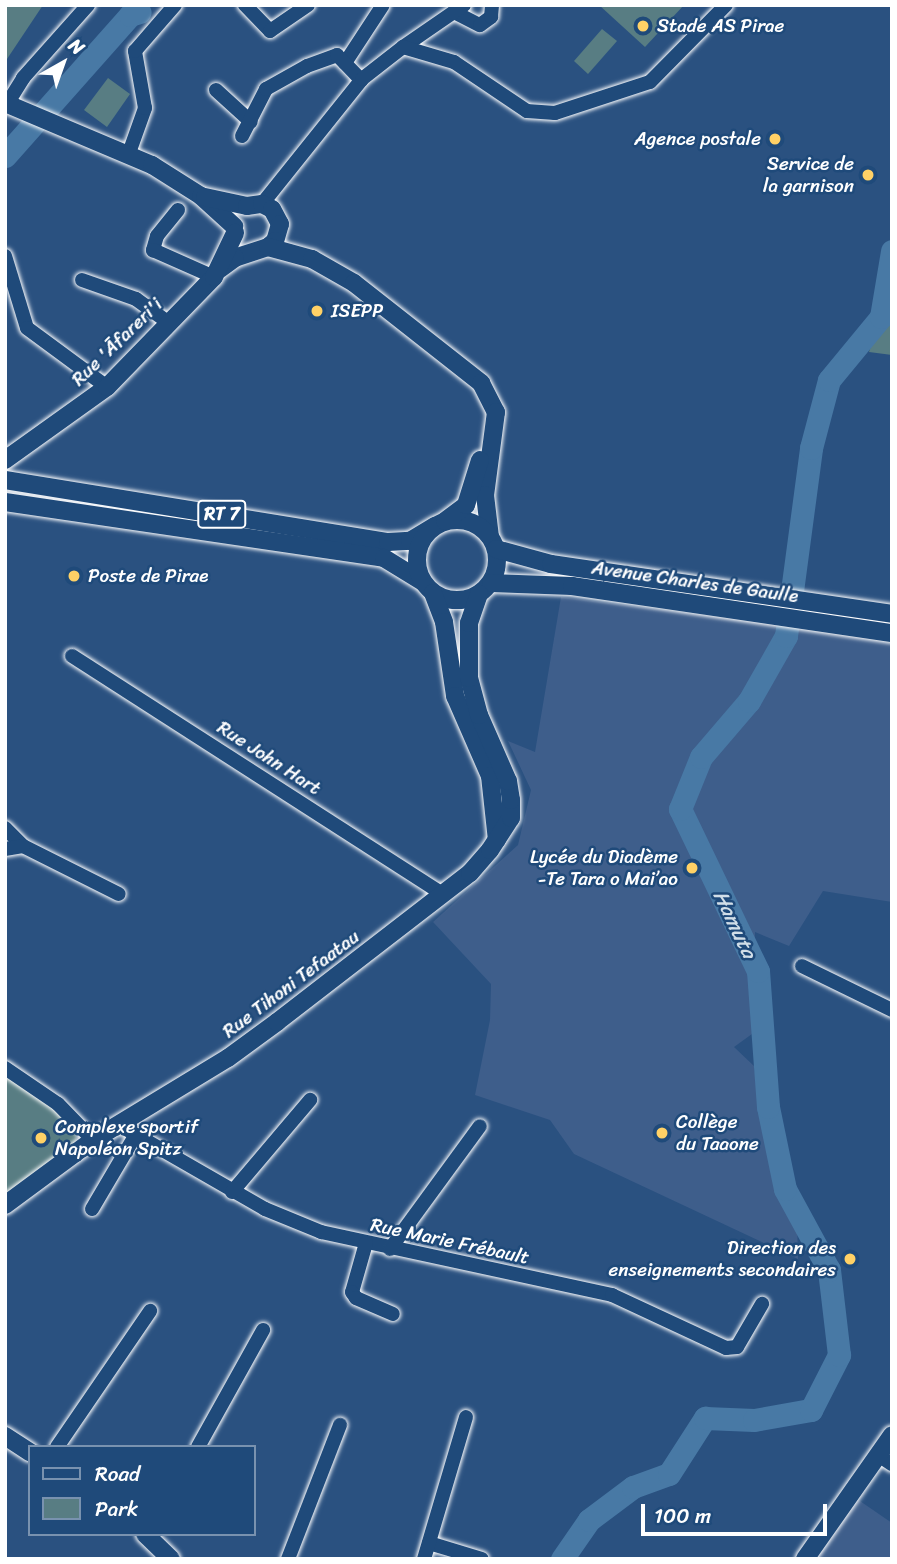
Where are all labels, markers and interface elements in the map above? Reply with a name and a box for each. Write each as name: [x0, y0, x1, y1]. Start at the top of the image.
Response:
place label: Stade AS Pirae: [657, 15, 784, 37]
marker: Stade AS Pirae: [635, 18, 651, 34]
north arrow: [28, 28, 98, 98]
text: N: [61, 30, 92, 63]
place label: Agence postale: [635, 128, 761, 150]
marker: Agence postale: [767, 131, 783, 147]
place label: Service de la garnison: [763, 153, 854, 197]
marker: Service de la garnison: [860, 167, 876, 183]
street label: Rue 'Āfareri'i: [67, 293, 167, 391]
place label: ISEPP: [331, 300, 383, 322]
marker: ISEPP: [309, 303, 325, 319]
road number: RT 7: [196, 500, 248, 528]
street label: Avenue Charles de Gaulle: [590, 556, 800, 608]
place label: Poste de Pirae: [88, 565, 209, 587]
marker: Poste de Pirae: [66, 568, 82, 584]
street label: Rue John Hart: [213, 716, 325, 800]
place label: Lycée du Diadème -Te Tara o Mai’ao: [531, 846, 678, 890]
marker: Lycée du Diadème -Te Tara o Mai’ao: [684, 860, 700, 876]
water label: Hamuta: [708, 886, 762, 962]
street label: Rue Tihoni Tefaatau: [218, 925, 364, 1043]
place label: Collège du Taaone: [676, 1111, 758, 1155]
place label: Complexe sportif Napoléon Spitz: [55, 1116, 198, 1160]
marker: Collège du Taaone: [654, 1125, 670, 1141]
marker: Complexe sportif Napoléon Spitz: [33, 1130, 49, 1146]
street label: Rue Marie Frébault: [369, 1213, 531, 1269]
place label: Direction des enseignements secondaires: [608, 1237, 836, 1281]
marker: Direction des enseignements secondaires: [842, 1251, 858, 1267]
legend: [28, 1445, 256, 1536]
text: Road: [95, 1455, 140, 1493]
text: Park: [95, 1490, 138, 1528]
scale bar: [645, 1490, 830, 1534]
text: 100 m: [654, 1497, 711, 1535]

